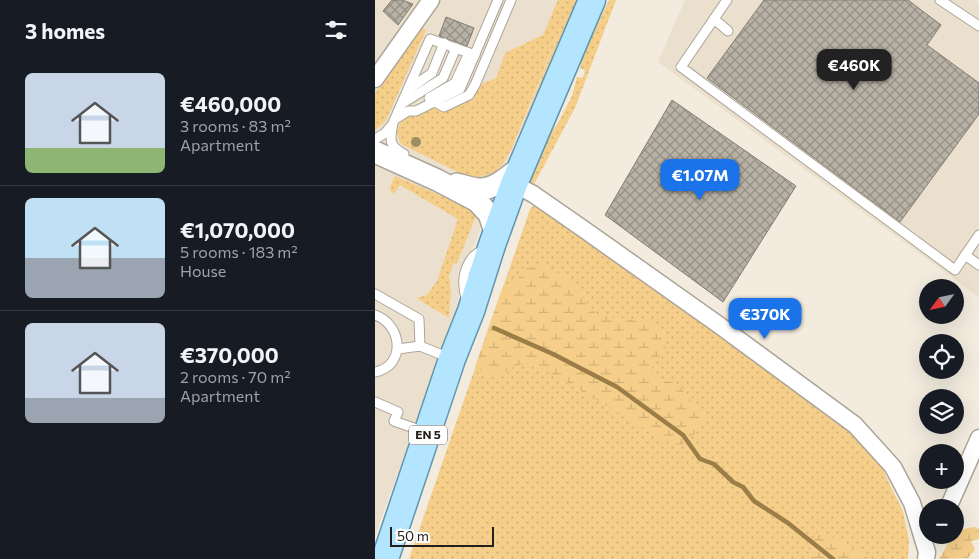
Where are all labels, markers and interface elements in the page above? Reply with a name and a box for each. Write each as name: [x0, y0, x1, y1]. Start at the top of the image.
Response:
icon: filters: [322, 16, 350, 44]
text: 3 homes: [25, 18, 105, 43]
pin: €460K: [819, 48, 889, 91]
text: €460K: [828, 55, 880, 74]
text: €460,000: [180, 91, 281, 116]
icon: home: [65, 93, 125, 153]
text: 3 rooms · 83 m²: [180, 116, 291, 135]
text: Apartment: [180, 135, 260, 154]
pin: €1.07M: [659, 158, 741, 201]
text: €1.07M: [671, 165, 729, 184]
text: €1,070,000: [180, 217, 295, 242]
icon: home: [65, 218, 125, 278]
text: 5 rooms · 183 m²: [180, 242, 298, 261]
text: House: [180, 261, 226, 280]
north arrow: [919, 279, 964, 324]
map controls: [919, 279, 964, 544]
pin: €370K: [730, 298, 800, 340]
text: €370K: [740, 304, 790, 323]
button: locate: [919, 334, 964, 379]
text: €370,000: [180, 342, 279, 367]
icon: home: [65, 343, 125, 403]
text: 2 rooms · 70 m²: [180, 367, 291, 386]
text: Apartment: [180, 386, 260, 405]
button: layers: [919, 389, 964, 434]
road number: EN 5: [409, 426, 447, 444]
button: +: [919, 444, 964, 489]
button: −: [919, 499, 964, 544]
scale bar: [390, 524, 494, 547]
text: 50 m: [397, 527, 429, 544]

